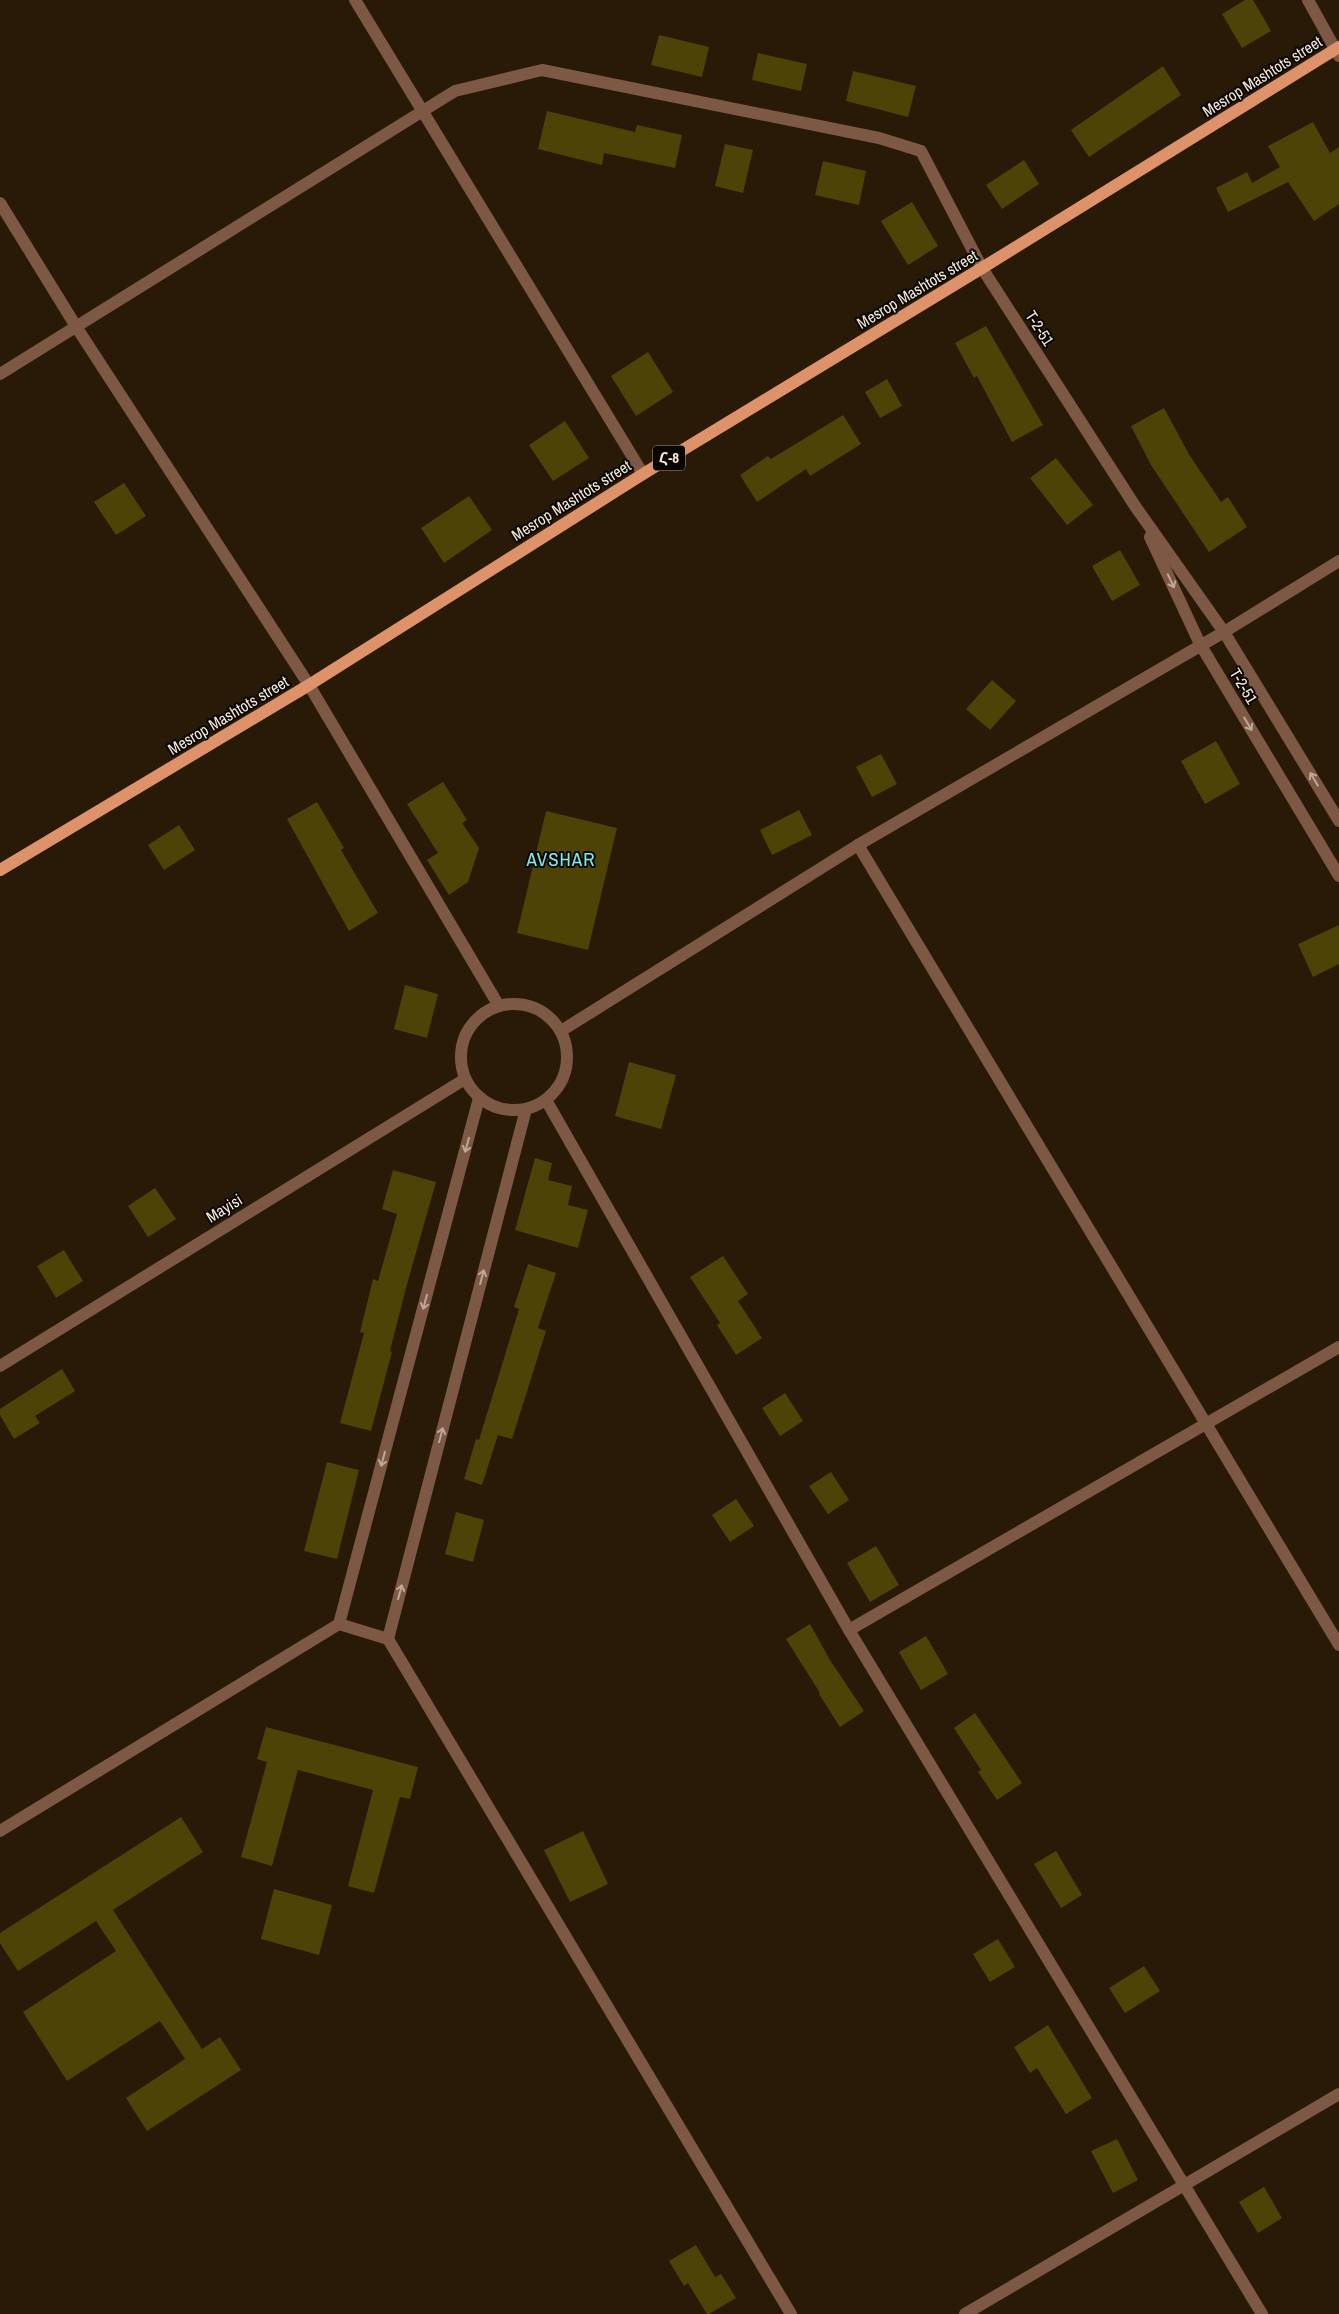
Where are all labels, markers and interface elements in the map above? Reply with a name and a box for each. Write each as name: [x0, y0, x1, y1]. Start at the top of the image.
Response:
street label: Mesrop Mashtots street: [1198, 30, 1326, 122]
street label: Mesrop Mashtots street: [853, 244, 982, 334]
street label: T-2-51: [1020, 306, 1060, 350]
road number: Հ-8: [653, 446, 685, 470]
street label: Mesrop Mashtots street: [507, 454, 635, 546]
one-way arrow: [1166, 573, 1176, 588]
street label: T-2-51: [1225, 664, 1264, 709]
street label: Mesrop Mashtots street: [164, 670, 293, 760]
one-way arrow: [1244, 716, 1254, 730]
one-way arrow: [1308, 772, 1319, 786]
district label: AVSHAR: [526, 846, 595, 872]
one-way arrow: [462, 1136, 471, 1152]
street label: Mayisi: [202, 1188, 246, 1228]
one-way arrow: [478, 1270, 488, 1286]
one-way arrow: [420, 1293, 429, 1309]
one-way arrow: [437, 1427, 447, 1443]
one-way arrow: [378, 1450, 388, 1466]
one-way arrow: [396, 1584, 406, 1600]

